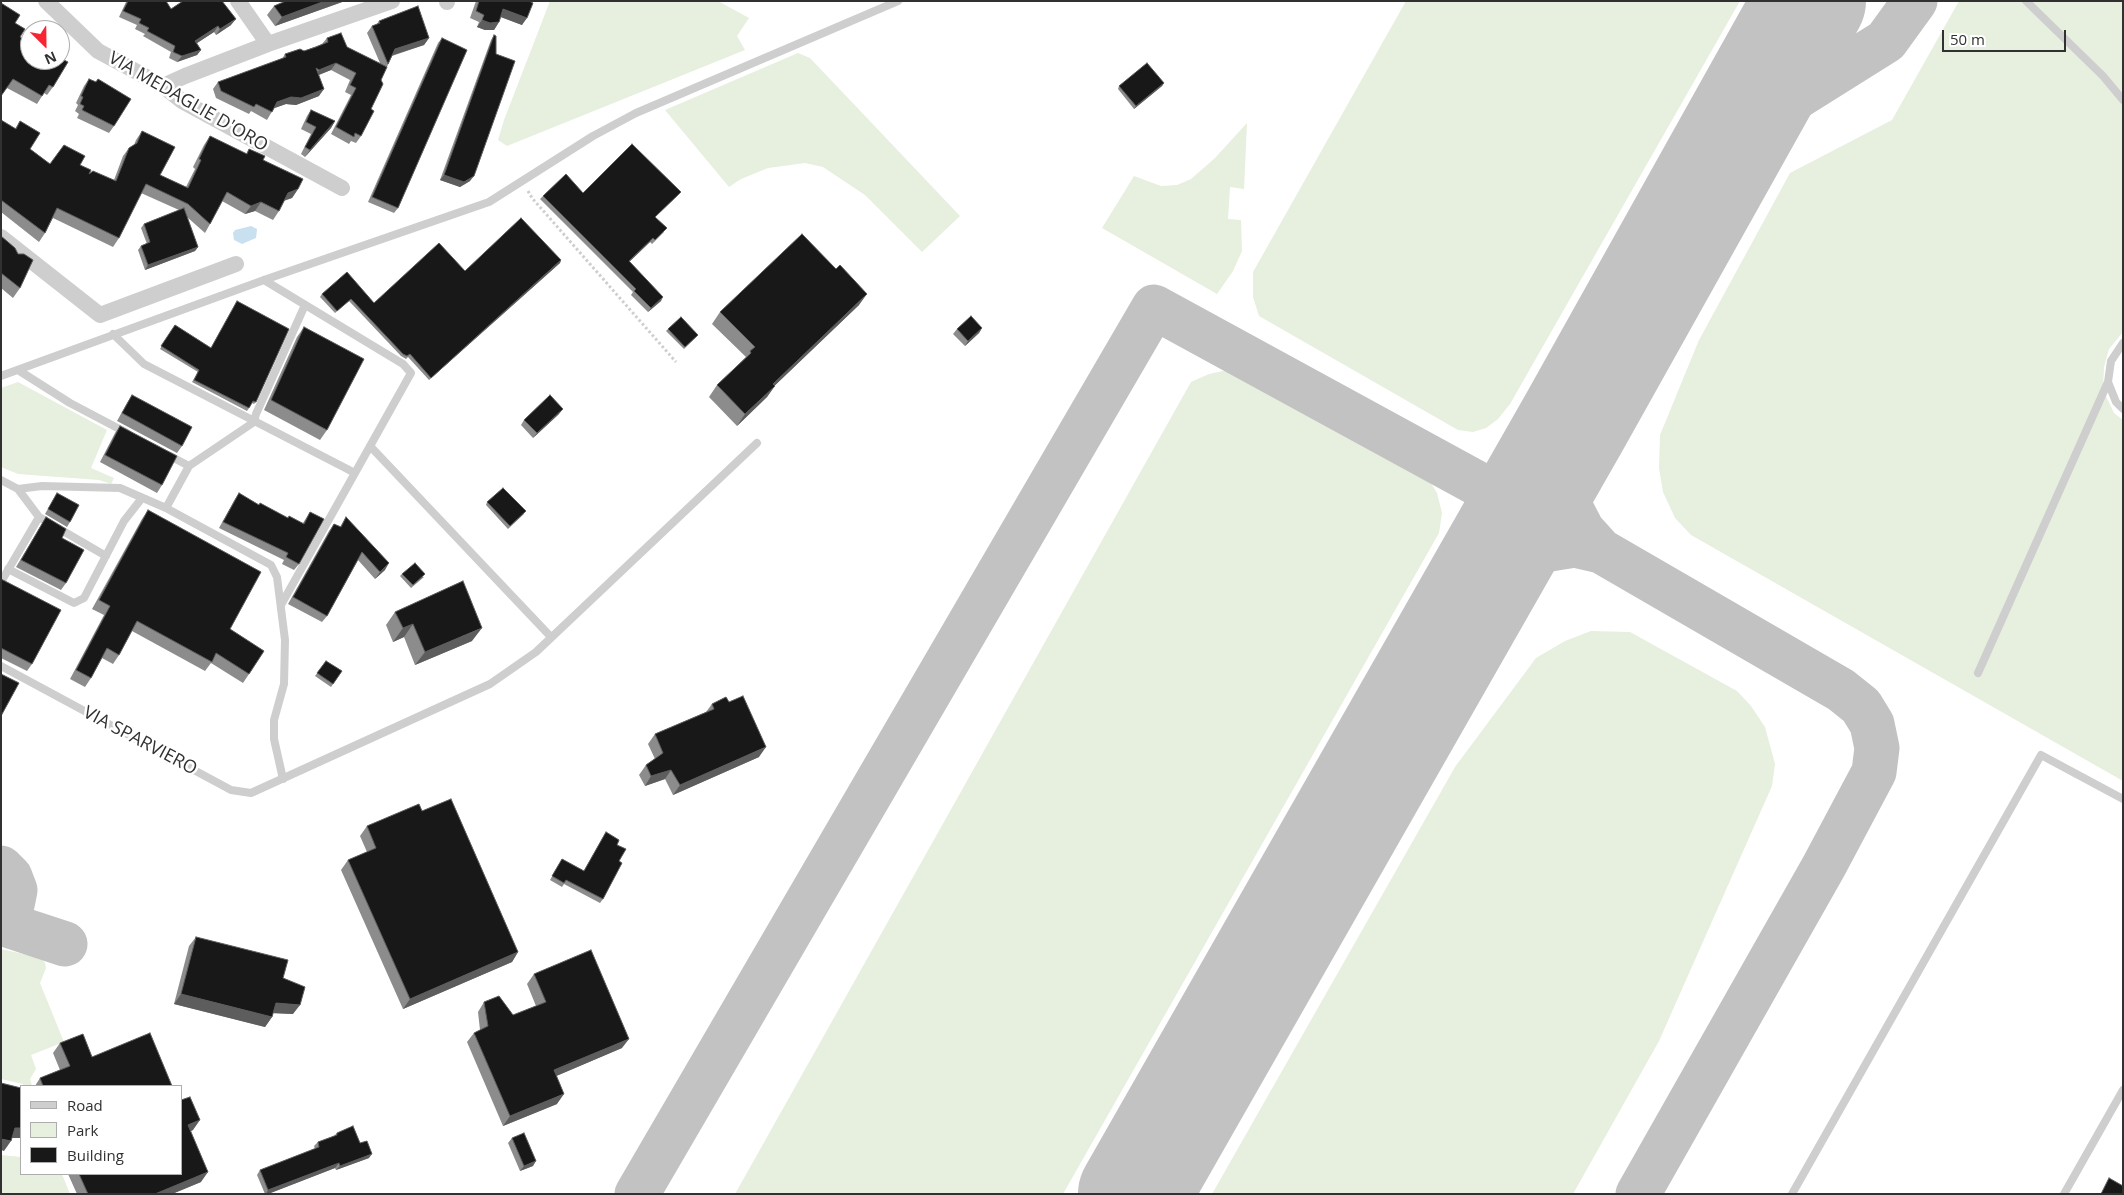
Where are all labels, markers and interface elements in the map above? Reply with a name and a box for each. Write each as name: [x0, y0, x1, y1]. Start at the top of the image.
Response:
north arrow: [20, 20, 70, 70]
scale bar: [1944, 20, 2068, 52]
text: 50 m: [1950, 29, 1985, 49]
text: N: [42, 47, 60, 69]
street label: VIA MEDAGLIE D'ORO: [104, 47, 272, 157]
street label: VIA SPARVIERO: [79, 702, 201, 780]
legend: [20, 1085, 182, 1175]
text: Road: [67, 1095, 103, 1115]
text: Park: [67, 1120, 98, 1140]
text: Building: [67, 1145, 124, 1165]

